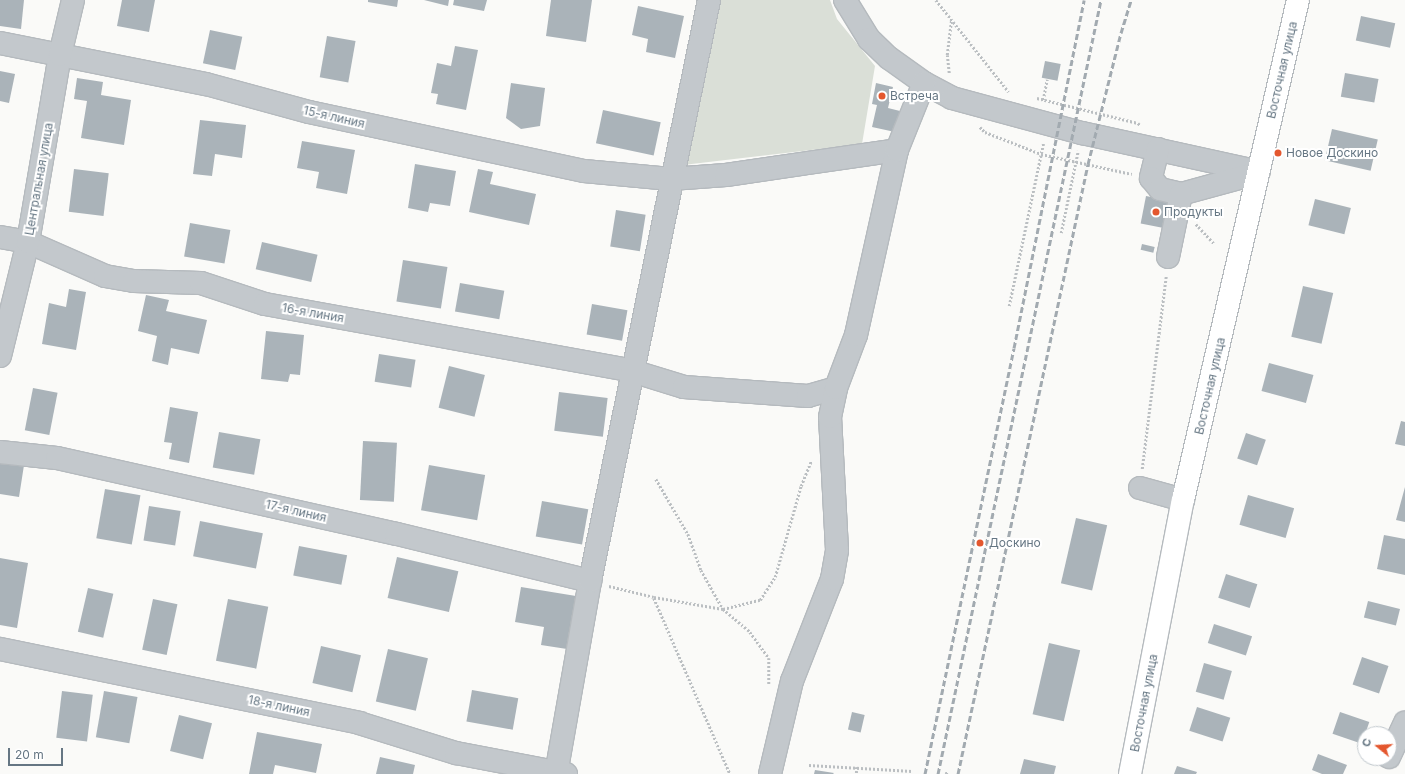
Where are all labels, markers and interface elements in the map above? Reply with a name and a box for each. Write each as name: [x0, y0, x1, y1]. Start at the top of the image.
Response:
street label: Восточная улица: [1264, 20, 1300, 120]
place label: Встреча: [890, 89, 939, 103]
marker: Встреча: [877, 91, 887, 101]
street label: 15-я линия: [302, 103, 366, 131]
street label: Центральная улица: [22, 121, 56, 237]
place label: Новое Доскино: [1286, 146, 1378, 160]
marker: Новое Доскино: [1273, 148, 1283, 158]
place label: Продукты: [1164, 205, 1223, 219]
marker: Продукты: [1151, 207, 1161, 217]
street label: 16-я линия: [281, 300, 345, 326]
street label: Восточная улица: [1192, 336, 1228, 436]
street label: 17-я линия: [264, 497, 328, 525]
place label: Доскино: [989, 536, 1041, 550]
marker: Доскино: [974, 537, 986, 549]
street label: Восточная улица: [1127, 653, 1161, 753]
street label: 18-я линия: [247, 692, 311, 720]
north arrow: [1357, 726, 1397, 766]
text: С: [1359, 737, 1374, 749]
scale bar: [10, 740, 65, 766]
text: 20 m: [15, 747, 44, 762]

